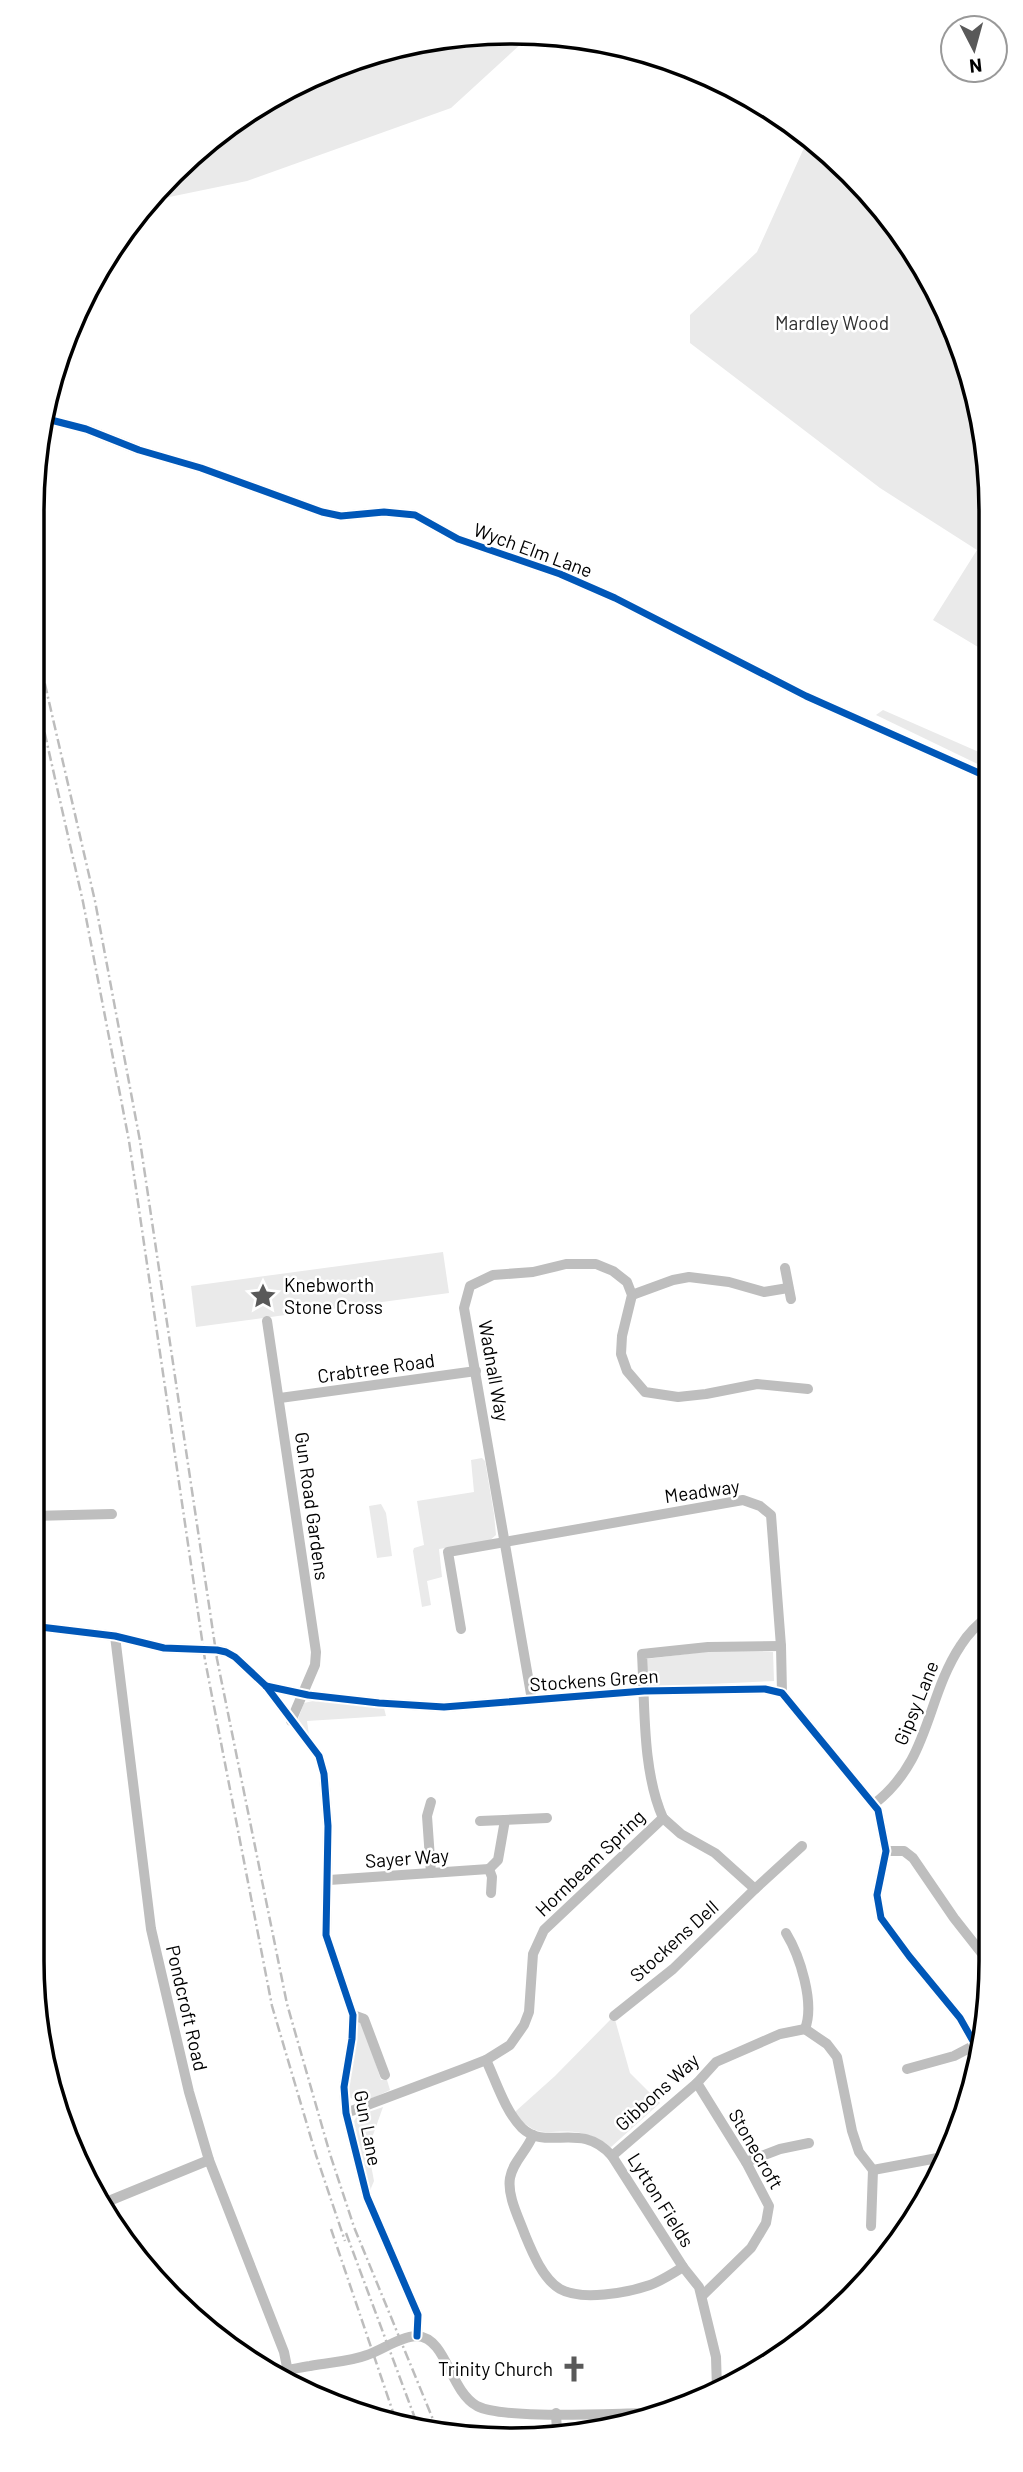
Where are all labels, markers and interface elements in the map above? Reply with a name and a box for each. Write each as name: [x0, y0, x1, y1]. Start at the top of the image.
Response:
north arrow: [939, 14, 1009, 84]
text: N: [968, 54, 983, 79]
park label: Mardley Wood: [775, 311, 889, 334]
street label: Wych Elm Lane: [471, 517, 596, 582]
place label: Knebworth Stone Cross: [284, 1273, 383, 1318]
place icon: Knebworth Stone Cross: [248, 1281, 278, 1311]
street label: Wadnall Way: [474, 1318, 515, 1424]
street label: Crabtree Road: [316, 1348, 436, 1387]
street label: Gun Road Gardens: [291, 1430, 334, 1582]
street label: Meadway: [663, 1474, 741, 1507]
street label: Gipsy Lane: [888, 1657, 943, 1748]
street label: Stockens Green: [529, 1664, 659, 1695]
street label: Hornbeam Spring: [530, 1805, 649, 1921]
street label: Sayer Way: [364, 1843, 450, 1872]
street label: Stockens Dell: [625, 1895, 723, 1986]
street label: Pondcroft Road: [162, 1943, 213, 2073]
street label: Gibbons Way: [610, 2048, 703, 2135]
street label: Gun Lane: [350, 2088, 387, 2168]
street label: Stonecroft: [724, 2104, 789, 2193]
street label: Lytton Fields: [623, 2148, 700, 2251]
church icon: Trinity Church: [559, 2354, 589, 2384]
place label: Trinity Church: [438, 2357, 553, 2380]

